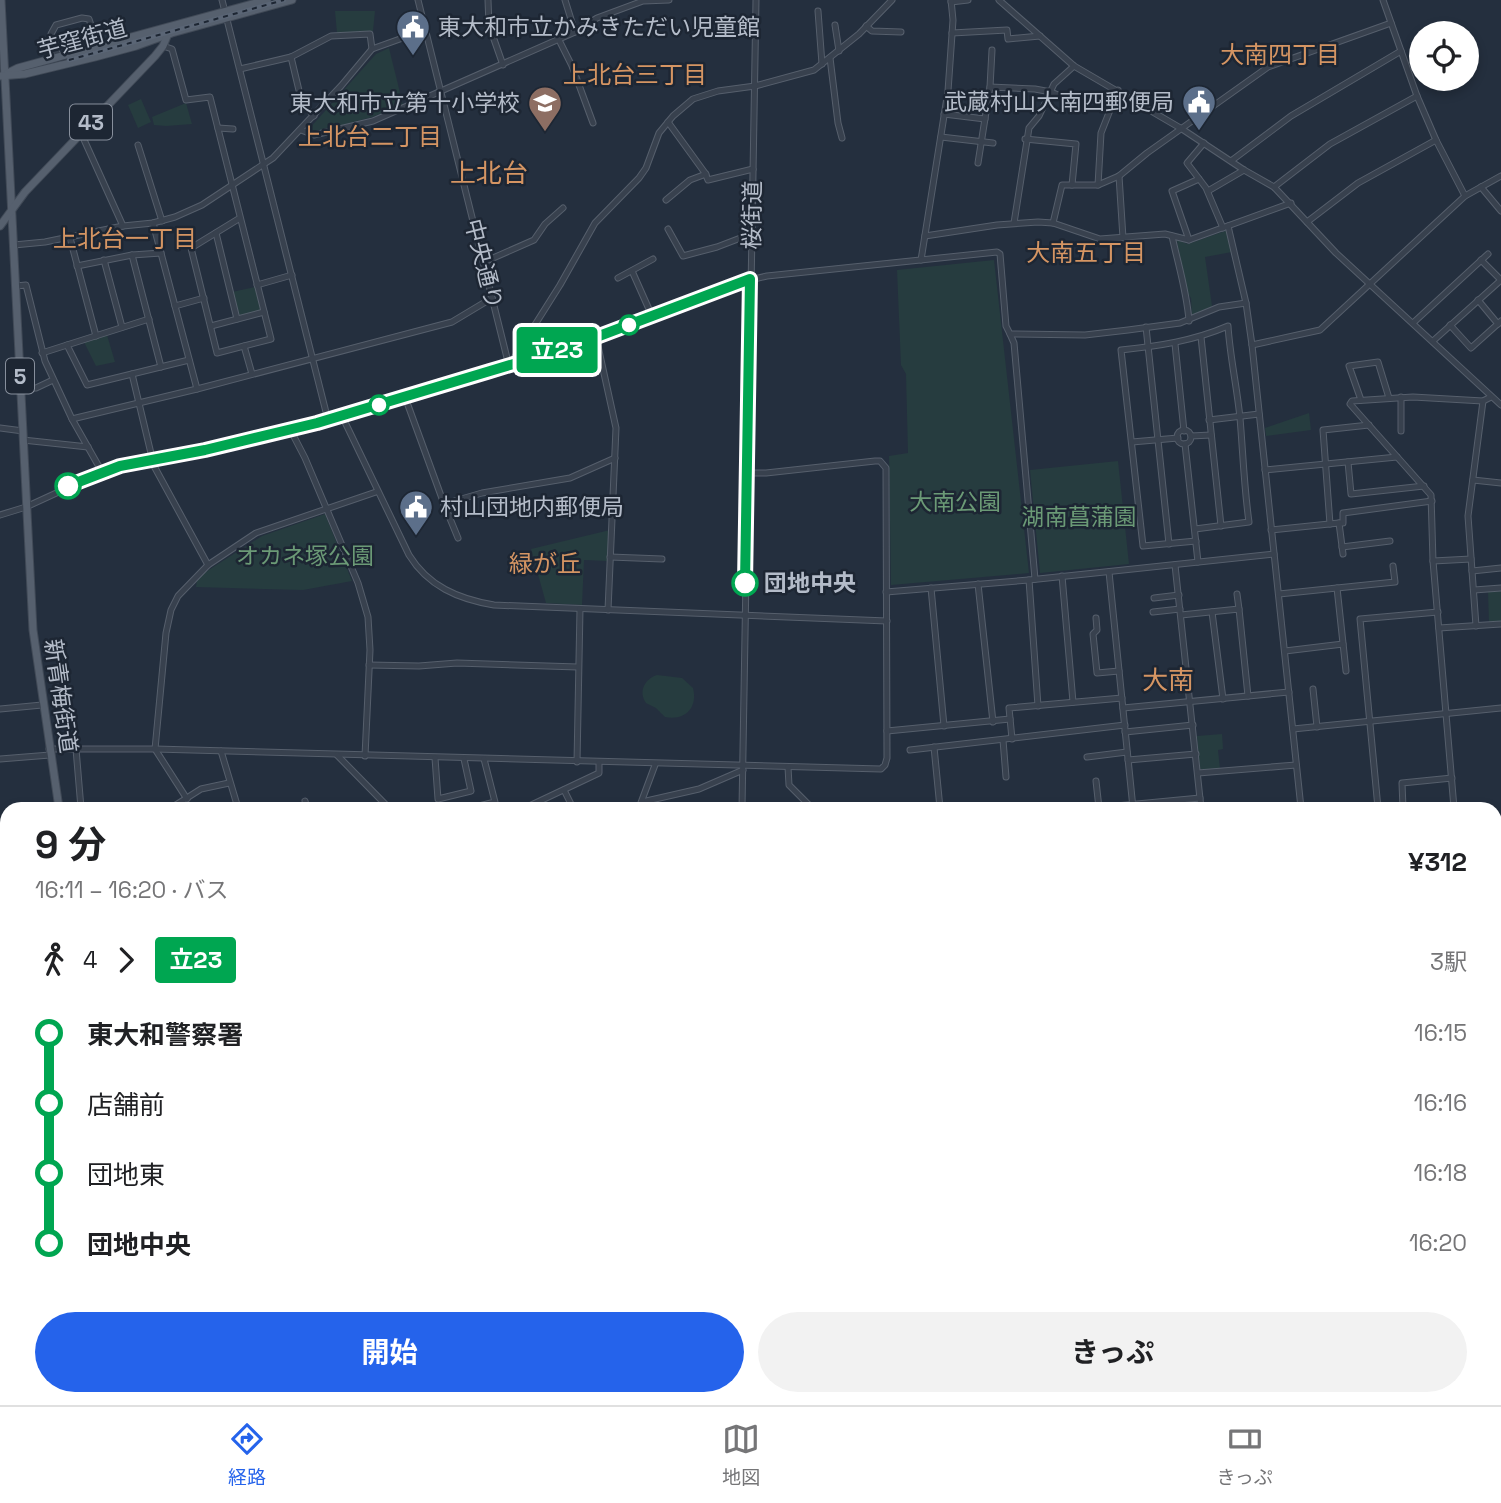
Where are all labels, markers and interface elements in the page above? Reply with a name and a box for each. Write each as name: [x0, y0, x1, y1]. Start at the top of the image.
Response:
public building icon: 東大和市立かみきただい児童館: [394, 8, 432, 57]
place label: 東大和市立かみきただい児童館: [438, 12, 760, 42]
street label: 芋窪街道: [34, 13, 130, 65]
map controls: [1409, 21, 1479, 91]
button: locate: [1409, 21, 1479, 91]
district label: 大南四丁目: [1220, 39, 1340, 70]
district label: 上北台三丁目: [563, 59, 707, 90]
public building icon: 武蔵村山大南四郵便局: [1180, 83, 1218, 132]
school or university icon: 東大和市立第十小学校: [526, 84, 564, 133]
place label: 武蔵村山大南四郵便局: [944, 87, 1174, 117]
place label: 東大和市立第十小学校: [290, 88, 520, 118]
road number: 43: [70, 104, 112, 140]
district label: 上北台二丁目: [298, 121, 442, 152]
district label: 上北台: [450, 156, 528, 190]
street label: 桜街道: [736, 180, 768, 250]
street label: 中央通り: [458, 216, 510, 312]
district label: 上北台一丁目: [53, 223, 197, 254]
district label: 大南五丁目: [1026, 237, 1146, 268]
unlabelled marker: [619, 315, 639, 335]
line badge: 立23: [517, 327, 597, 373]
text: 立23: [531, 334, 583, 365]
road number: 5: [6, 358, 34, 394]
unlabelled marker: [369, 395, 389, 415]
unlabelled marker: [55, 473, 81, 499]
park label: 大南公園: [909, 487, 1001, 517]
public building icon: 村山団地内郵便局: [397, 488, 435, 537]
place label: 村山団地内郵便局: [440, 492, 624, 522]
park label: 湖南菖蒲園: [1022, 502, 1137, 532]
park label: オカネ塚公園: [236, 541, 374, 571]
district label: 緑が丘: [509, 548, 581, 579]
place label: 団地中央: [764, 568, 856, 598]
marker: 団地中央: [732, 570, 758, 596]
street label: 新青梅街道: [38, 637, 84, 755]
district label: 大南: [1142, 663, 1194, 697]
text: 9 分: [35, 821, 106, 869]
text: ¥312: [1408, 845, 1467, 879]
text: 16:11 – 16:20 · バス: [35, 875, 228, 905]
icon: walk: [35, 941, 73, 979]
icon: forward: [107, 941, 145, 979]
text: 立23: [169, 944, 222, 975]
text: 4: [83, 945, 97, 975]
text: 3駅: [1430, 947, 1467, 977]
text: 東大和警察署: [87, 1018, 243, 1052]
text: 16:15: [1414, 1018, 1467, 1048]
text: 店舗前: [87, 1088, 165, 1122]
text: 16:16: [1414, 1088, 1467, 1118]
text: 団地東: [87, 1158, 165, 1192]
text: 16:18: [1414, 1158, 1467, 1188]
text: 団地中央: [87, 1228, 191, 1262]
text: 16:20: [1409, 1228, 1467, 1258]
button: 開始: [35, 1312, 744, 1392]
button: きっぷ: [758, 1312, 1467, 1392]
tab: 経路: [228, 1420, 266, 1490]
tab: 地図: [722, 1420, 760, 1490]
tab: きっぷ: [1217, 1420, 1273, 1490]

